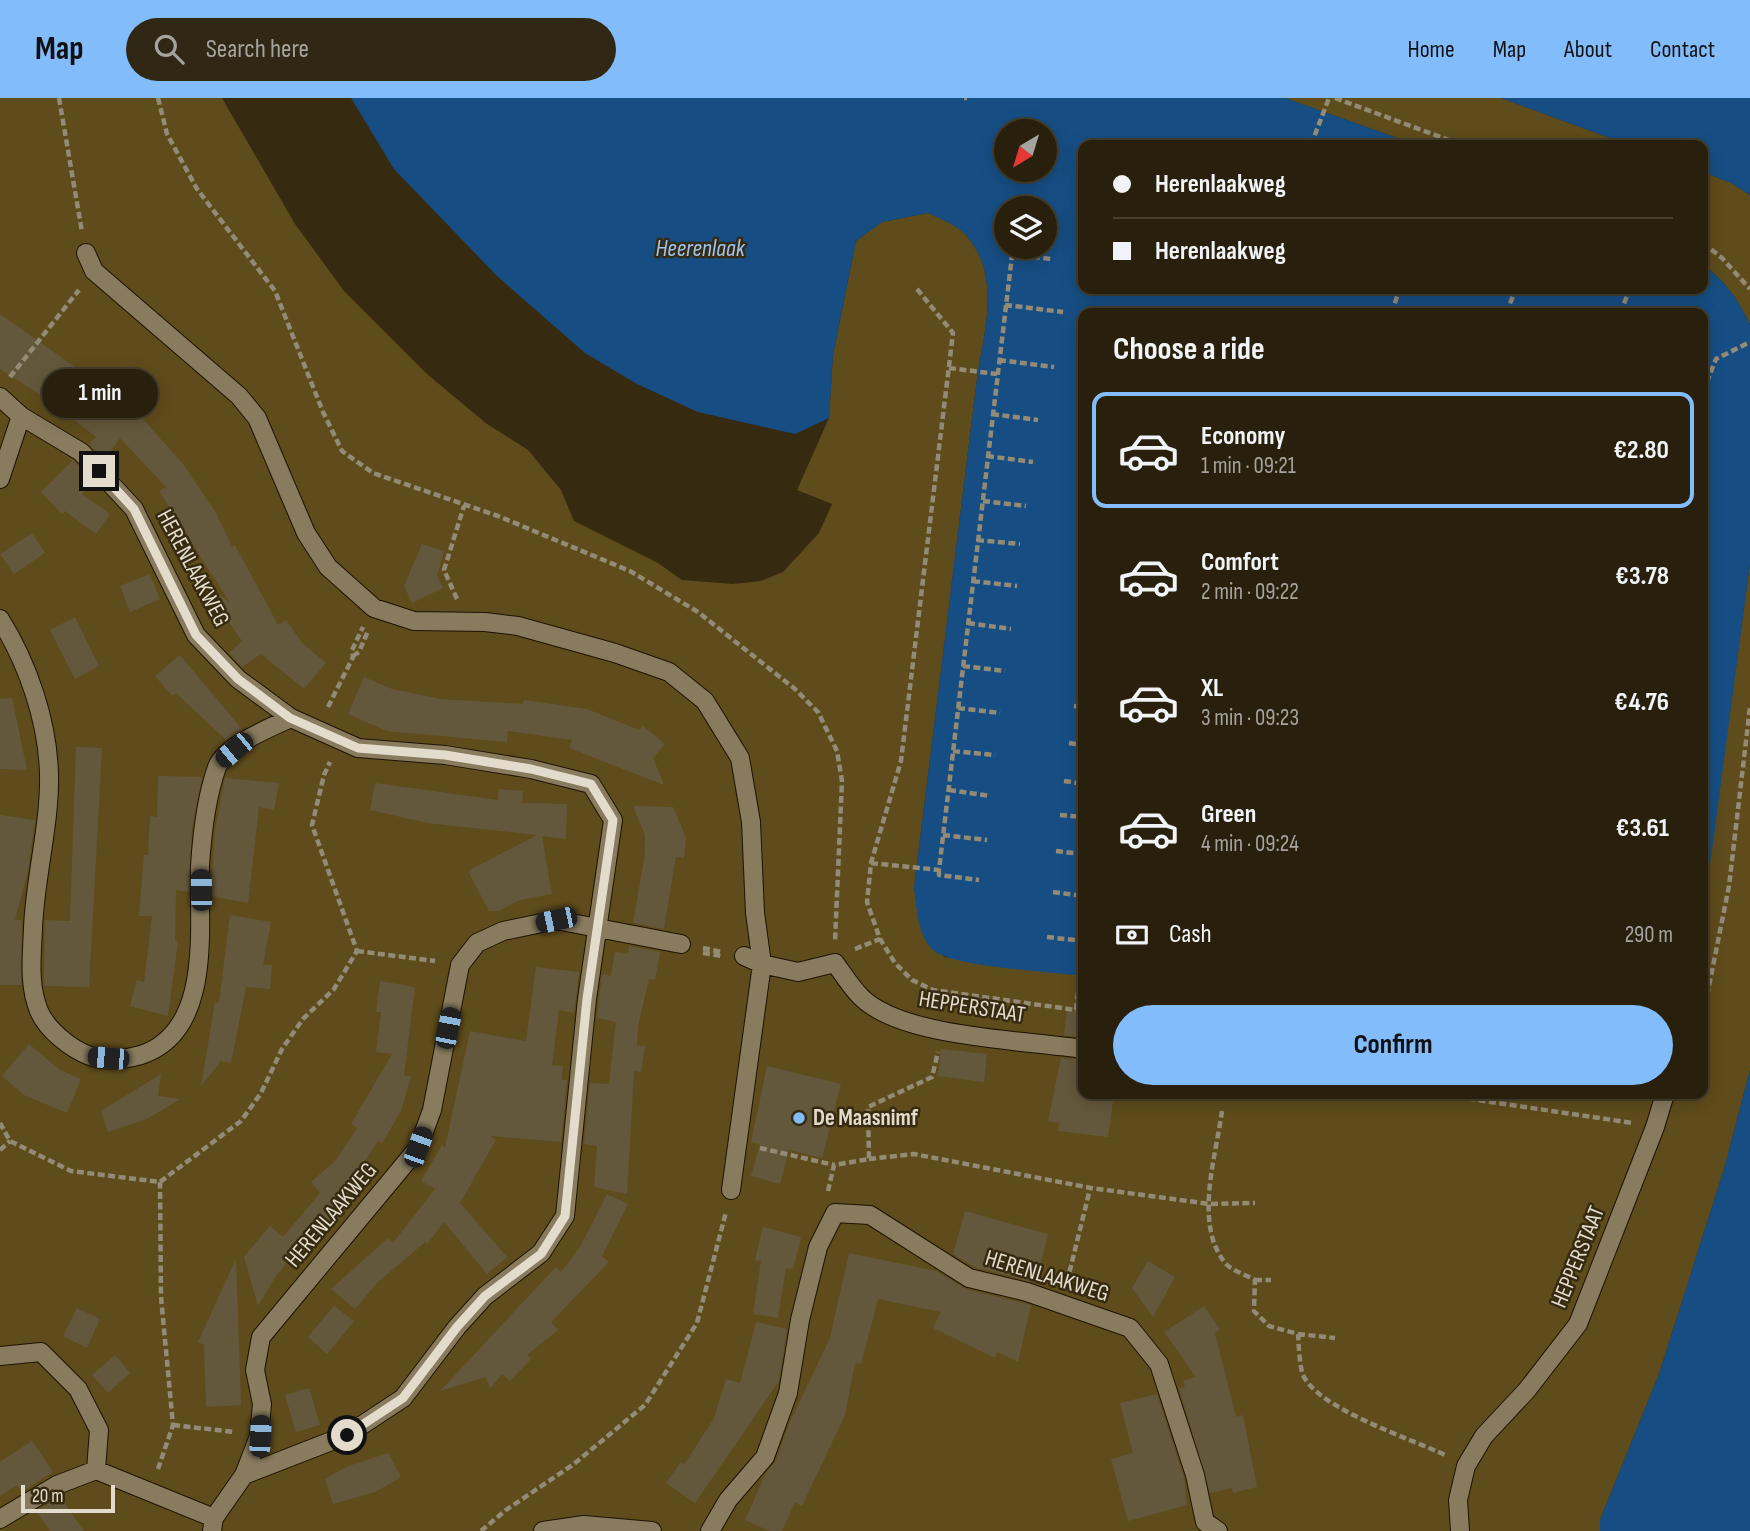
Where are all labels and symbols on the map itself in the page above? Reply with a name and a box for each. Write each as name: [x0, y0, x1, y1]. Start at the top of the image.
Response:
north arrow: [994, 119, 1057, 182]
water label: Heerenlaak: [655, 234, 746, 263]
callout: 1 min: [41, 370, 157, 418]
route end: [83, 455, 115, 487]
street label: HERENLAAKWEG: [151, 505, 235, 631]
car: [212, 728, 257, 772]
car: [191, 869, 212, 911]
car: [534, 905, 579, 935]
street label: HEPPERSTAAT: [917, 985, 1027, 1029]
car: [434, 1005, 463, 1051]
car: [87, 1046, 130, 1070]
place label: De Maasnimf: [813, 1104, 919, 1132]
marker: De Maasnimf: [791, 1110, 807, 1126]
car: [401, 1124, 436, 1170]
street label: HERENLAAKWEG: [279, 1157, 383, 1273]
street label: HEPPERSTAAT: [1545, 1202, 1611, 1312]
street label: HERENLAAKWEG: [982, 1244, 1112, 1308]
car: [249, 1414, 272, 1458]
route start: [331, 1419, 363, 1451]
scale bar: [21, 1482, 116, 1514]

